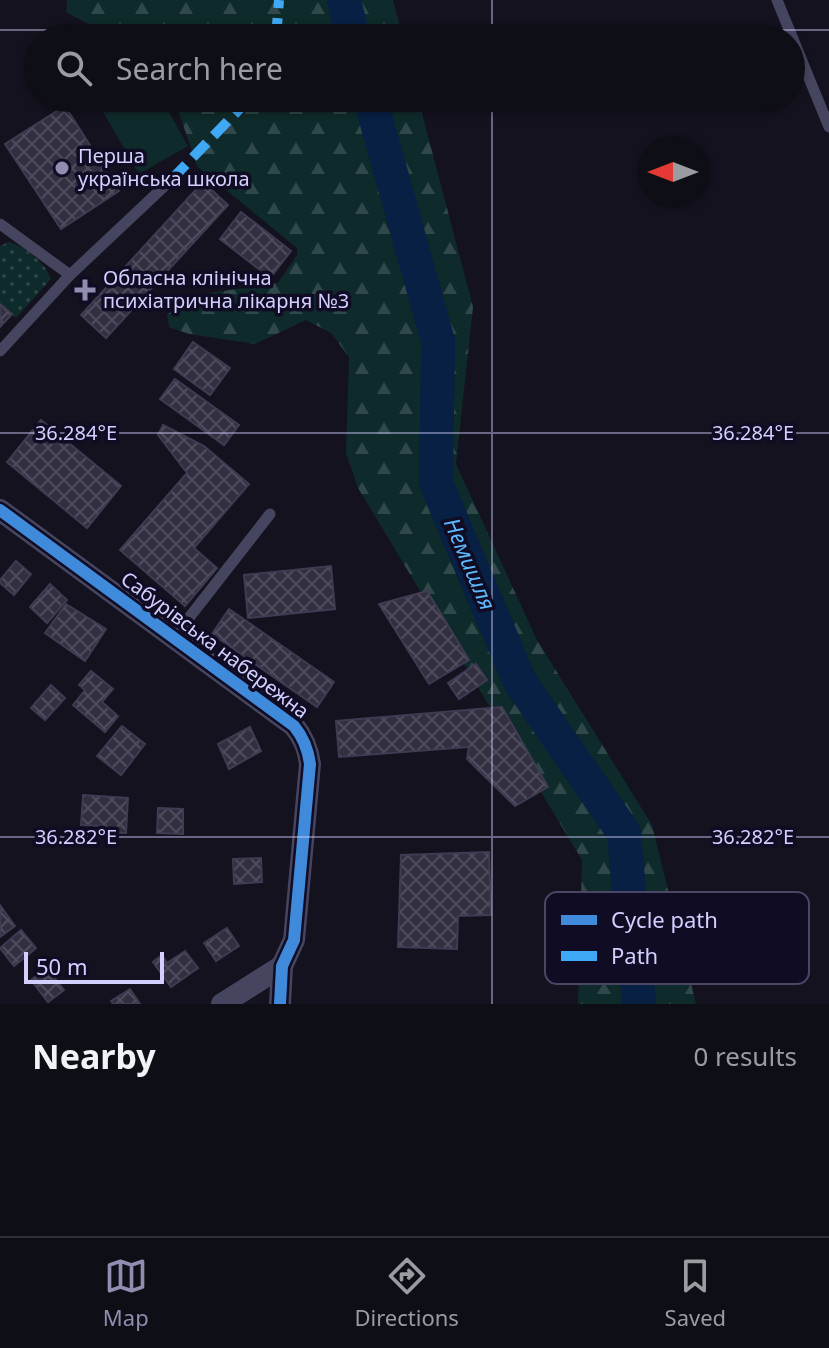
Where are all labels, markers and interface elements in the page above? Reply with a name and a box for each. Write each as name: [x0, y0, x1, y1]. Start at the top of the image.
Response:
search box: [24, 24, 805, 112]
icon: search: [52, 46, 96, 90]
text: Search here: [116, 48, 283, 89]
north arrow: [637, 136, 709, 208]
place label: Перша українська школа: [78, 142, 250, 192]
marker: Перша українська школа: [53, 159, 71, 177]
place label: Обласна клінічна психіатрична лікарня №3: [103, 264, 349, 314]
marker: Обласна клінічна психіатрична лікарня №3: [74, 279, 96, 301]
text: 36.284°E: [35, 419, 117, 446]
text: 36.284°E: [712, 419, 794, 446]
water label: Немишля: [438, 513, 504, 614]
street label: Сабурівська набережна: [116, 565, 315, 724]
text: 36.282°E: [35, 823, 117, 850]
text: 36.282°E: [712, 823, 794, 850]
legend: [545, 892, 809, 984]
text: Cycle path: [611, 904, 718, 934]
text: Path: [611, 940, 658, 970]
scale bar: [24, 948, 164, 984]
text: 50 m: [36, 951, 87, 981]
text: Nearby: [32, 1033, 156, 1079]
text: 0 results: [693, 1038, 797, 1074]
tab: Map: [103, 1254, 149, 1332]
tab: Directions: [354, 1254, 459, 1332]
tab: Saved: [665, 1254, 726, 1332]

